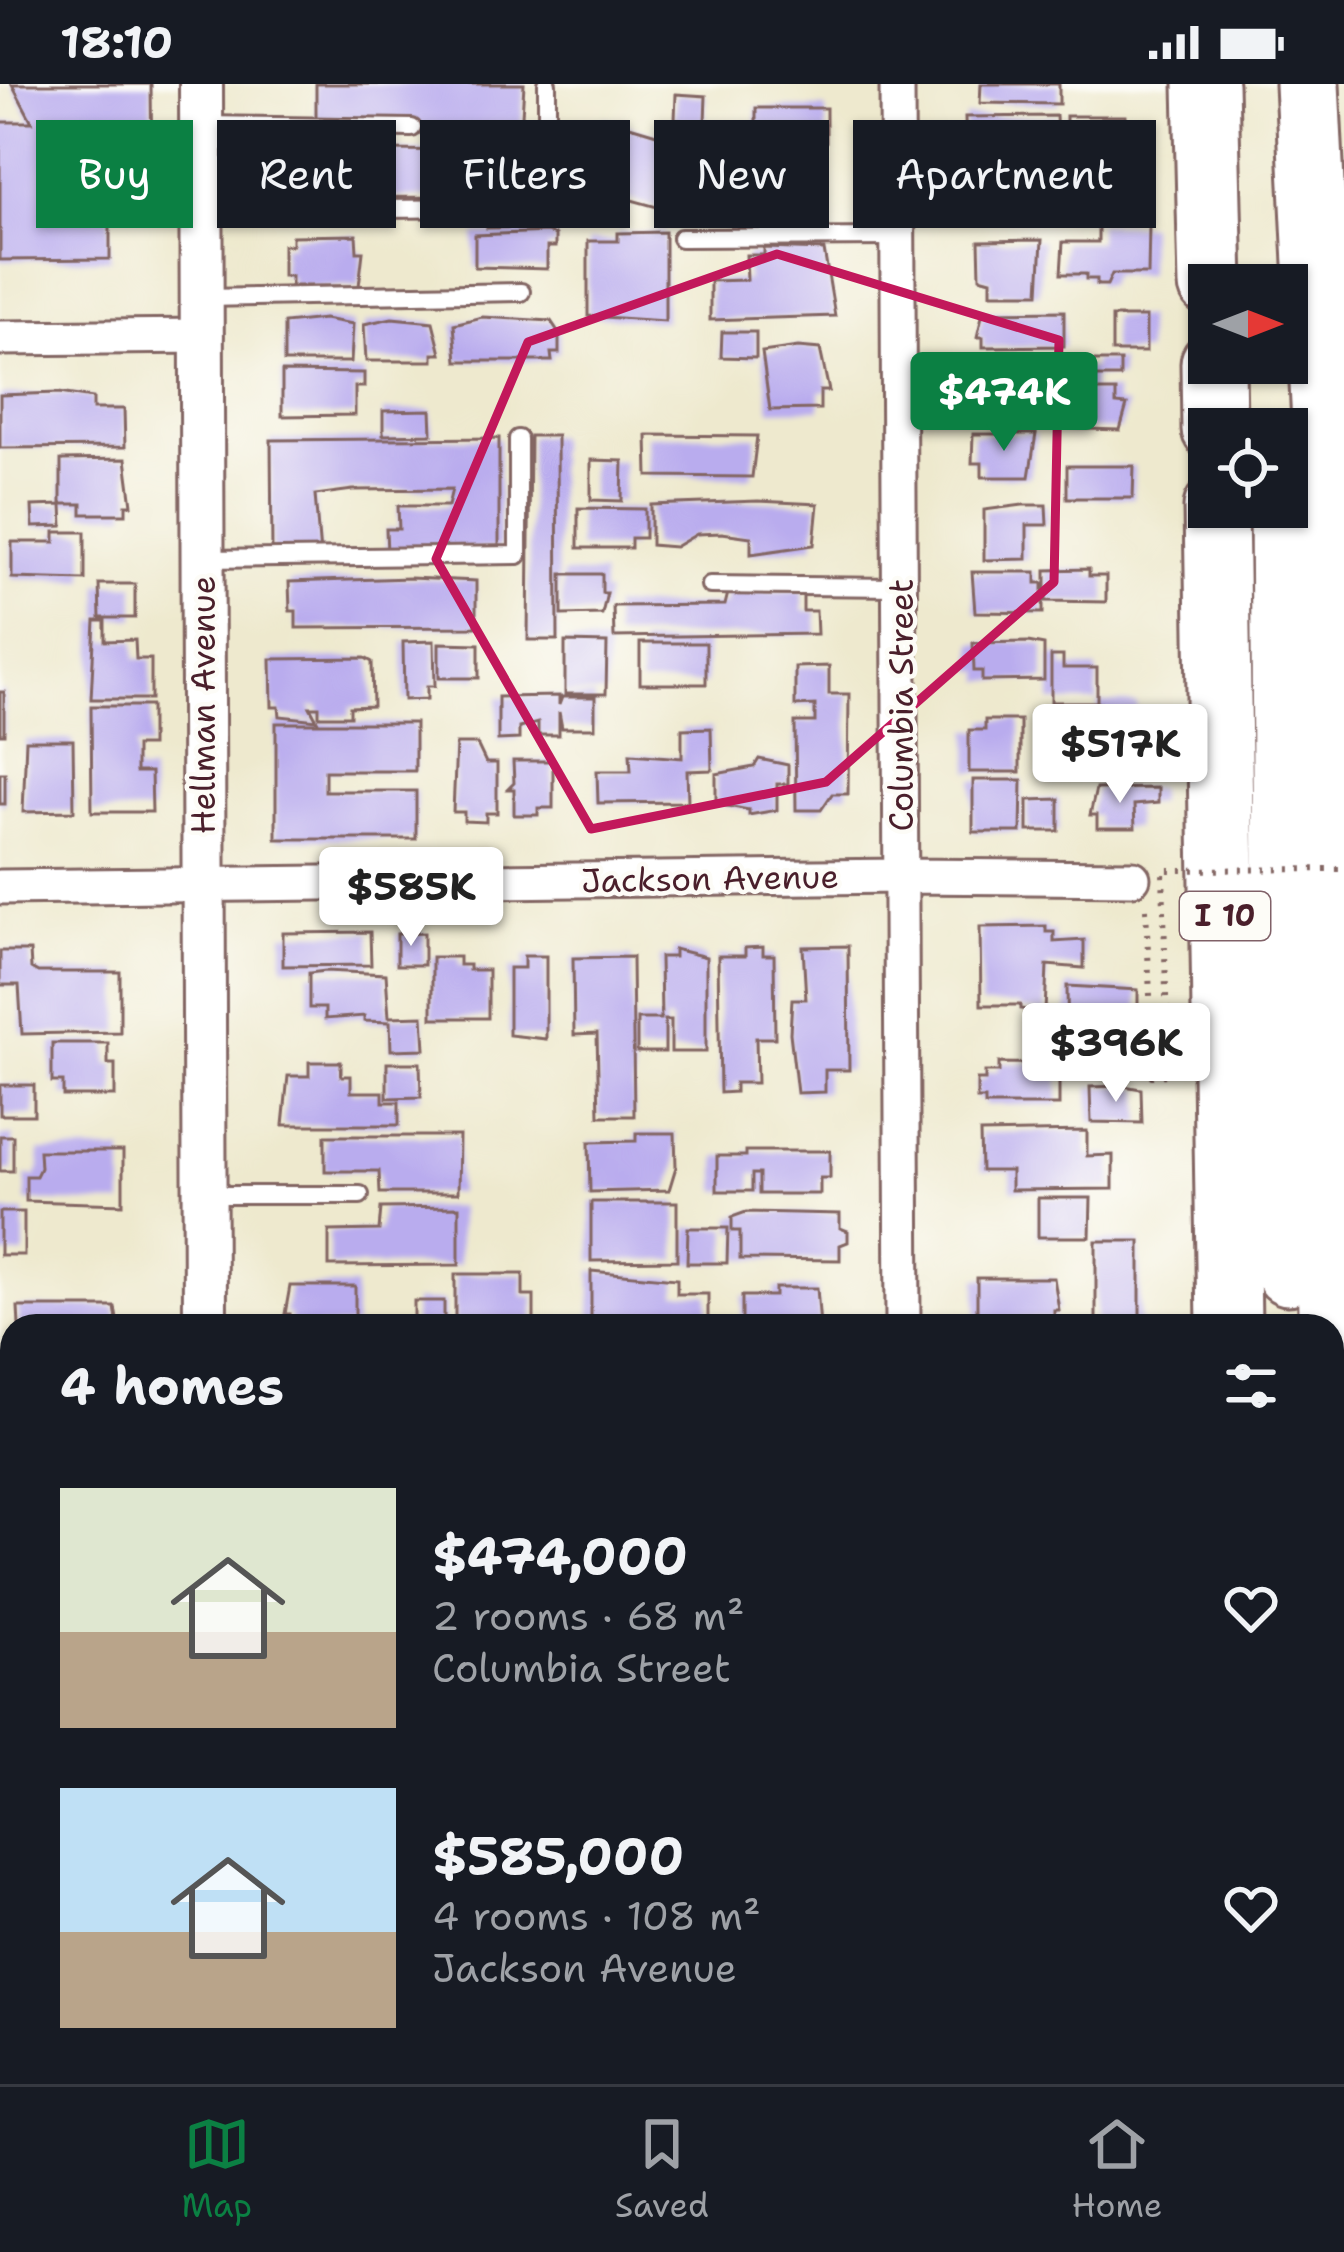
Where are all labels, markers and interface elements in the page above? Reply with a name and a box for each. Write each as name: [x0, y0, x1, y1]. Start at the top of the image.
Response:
text: 18:10: [60, 12, 173, 72]
chip: Buy: [36, 120, 193, 228]
chip: Rent: [217, 120, 396, 228]
chip: Filters: [420, 120, 630, 228]
chip: New: [654, 120, 829, 228]
chip: Apartment: [853, 120, 1156, 228]
north arrow: [1188, 264, 1308, 384]
map controls: [1188, 264, 1308, 528]
pin: $474K: [920, 352, 1088, 454]
text: $474K: [937, 365, 1071, 417]
button: locate: [1188, 408, 1308, 528]
street label: Hellman Avenue: [181, 576, 226, 834]
street label: Columbia Street: [879, 579, 924, 831]
pin: $517K: [1036, 704, 1204, 806]
text: $517K: [1060, 717, 1180, 769]
pin: $585K: [327, 847, 495, 949]
street label: Jackson Avenue: [581, 854, 839, 903]
text: $585K: [346, 860, 476, 912]
road number: I 10: [1180, 892, 1270, 940]
pin: $396K: [1032, 1003, 1200, 1105]
text: $396K: [1049, 1016, 1183, 1068]
text: 4 homes: [60, 1352, 284, 1420]
icon: filters: [1218, 1353, 1284, 1419]
text: $474,000: [432, 1522, 688, 1590]
icon: home: [156, 1536, 300, 1680]
icon: heart: [1218, 1575, 1284, 1641]
text: 2 rooms · 68 m²: [432, 1590, 744, 1642]
text: Columbia Street: [432, 1642, 731, 1694]
text: $585,000: [432, 1822, 684, 1890]
icon: home: [156, 1836, 300, 1980]
icon: heart: [1218, 1875, 1284, 1941]
text: 4 rooms · 108 m²: [432, 1890, 761, 1942]
text: Jackson Avenue: [432, 1942, 737, 1994]
tab: Map: [181, 2111, 252, 2228]
tab: Saved: [615, 2111, 709, 2228]
tab: Home: [1072, 2111, 1162, 2228]

